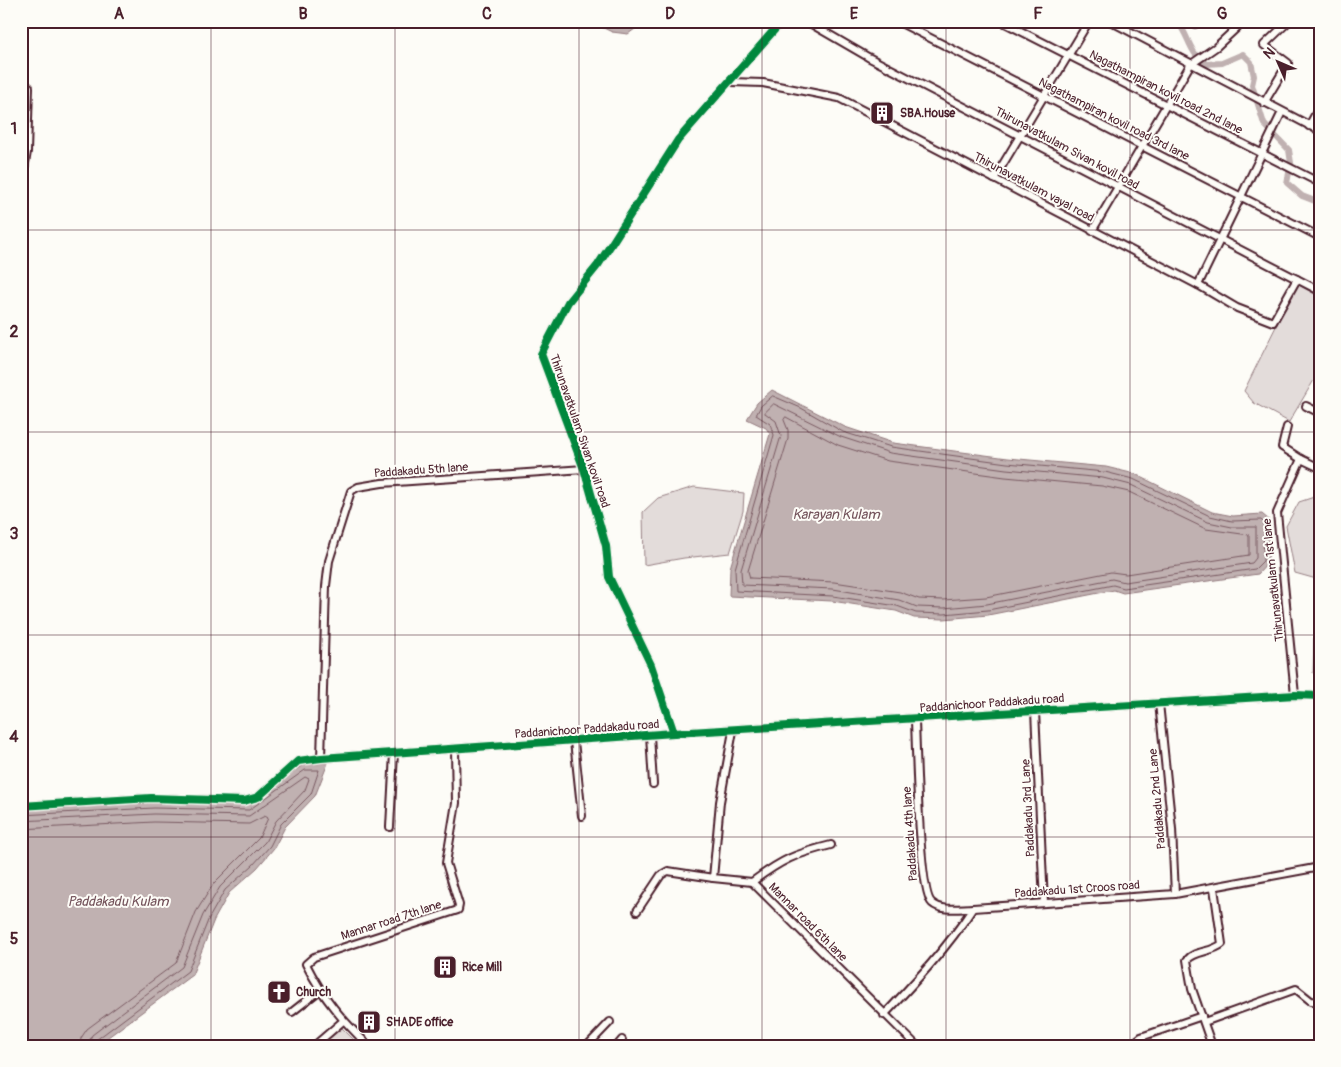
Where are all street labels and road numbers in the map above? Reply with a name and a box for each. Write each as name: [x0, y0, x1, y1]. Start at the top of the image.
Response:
street label: Nagathampiran kovil road 2nd lane: [1087, 47, 1245, 138]
street label: Nagathampiran kovil road 3rd lane: [1036, 75, 1192, 164]
street label: Thirunavatkulam Sivan kovil road: [992, 104, 1142, 193]
street label: Thirunavatkulam vayal road: [971, 149, 1097, 226]
street label: Thirunavatkulam Sivan kovil road: [546, 352, 613, 510]
street label: Paddakadu 5th lane: [373, 460, 469, 481]
street label: Thirunavatkulam 1st lane: [1260, 518, 1287, 642]
street label: Paddanichoor Paddakadu road: [919, 691, 1065, 716]
street label: Paddanichoor Paddakadu road: [514, 717, 660, 742]
street label: Paddakadu 2nd Lane: [1146, 748, 1169, 850]
street label: Paddakadu 3rd Lane: [1018, 759, 1039, 857]
street label: Paddakadu 4th lane: [900, 786, 921, 882]
street label: Paddakadu 1st Croos road: [1014, 878, 1140, 901]
street label: Mannar road 6th lane: [765, 880, 850, 965]
street label: Mannar road 7th lane: [339, 897, 443, 944]

